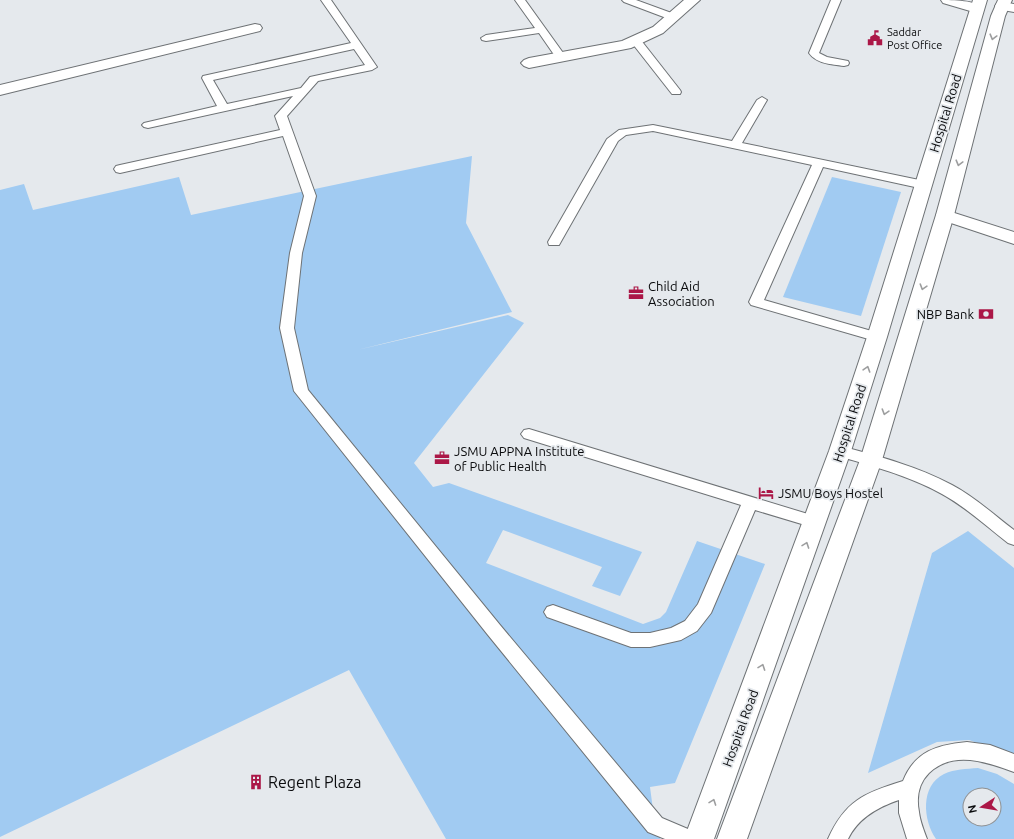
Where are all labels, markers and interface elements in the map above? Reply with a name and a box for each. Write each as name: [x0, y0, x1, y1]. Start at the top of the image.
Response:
place label: Saddar Post Office: [887, 26, 942, 51]
public building icon: Saddar Post Office: [866, 29, 884, 47]
one-way arrow: [989, 34, 997, 40]
street label: Hospital Road: [926, 72, 964, 154]
one-way arrow: [955, 159, 963, 166]
place label: Child Aid Association: [648, 279, 715, 308]
office icon: Child Aid Association: [627, 284, 645, 302]
one-way arrow: [919, 284, 928, 291]
bank icon: NBP Bank: [977, 305, 995, 323]
place label: NBP Bank: [917, 307, 974, 321]
one-way arrow: [862, 366, 871, 373]
street label: Hospital Road: [830, 382, 868, 464]
one-way arrow: [881, 408, 890, 415]
place label: JSMU APPNA Institute of Public Health: [454, 444, 585, 473]
office icon: JSMU APPNA Institute of Public Health: [433, 449, 451, 467]
hotel icon: JSMU Boys Hostel: [757, 484, 775, 502]
place label: JSMU Boys Hostel: [778, 486, 884, 500]
one-way arrow: [802, 541, 810, 548]
one-way arrow: [757, 664, 765, 671]
street label: Hospital Road: [720, 687, 760, 769]
building icon: Regent Plaza: [247, 773, 265, 791]
place label: Regent Plaza: [268, 773, 361, 791]
north arrow: [962, 787, 1002, 827]
one-way arrow: [708, 799, 716, 806]
text: N: [965, 804, 979, 814]

